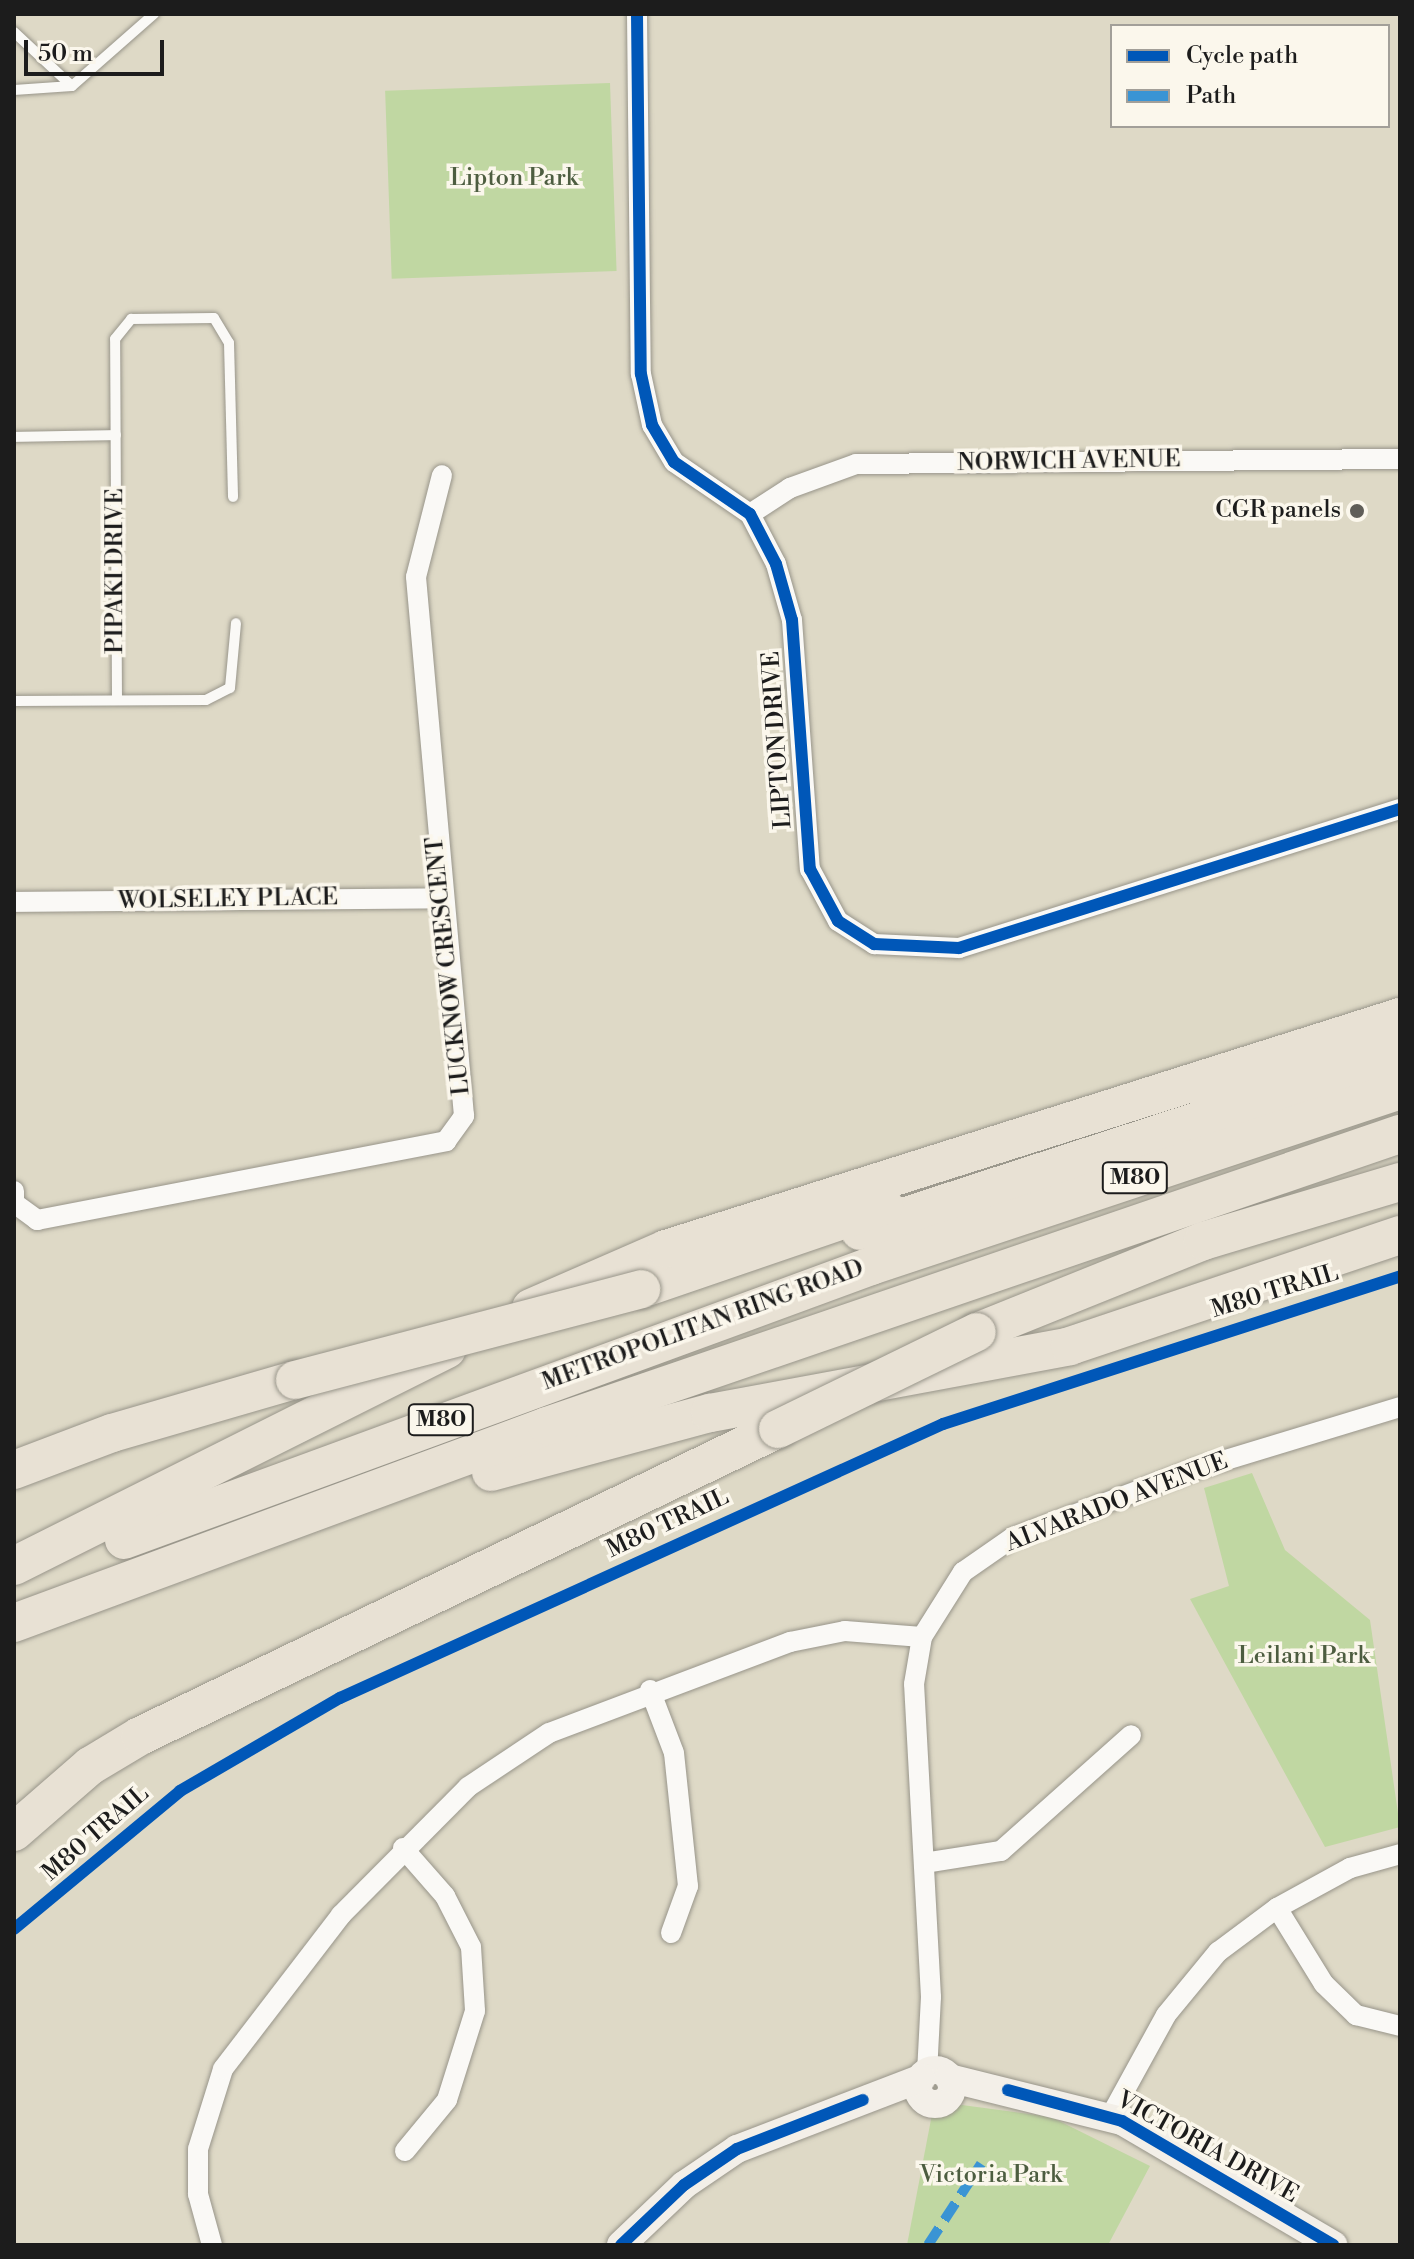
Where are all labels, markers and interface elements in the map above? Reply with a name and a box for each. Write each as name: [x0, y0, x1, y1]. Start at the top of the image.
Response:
scale bar: [28, 24, 168, 74]
legend: [1110, 24, 1390, 128]
text: 50 m: [38, 39, 93, 69]
text: Cycle path: [1186, 41, 1298, 71]
text: Path: [1186, 81, 1236, 111]
park label: Lipton Park: [450, 165, 578, 193]
street label: NORWICH AVENUE: [957, 446, 1181, 478]
street label: PIPAKI DRIVE: [102, 488, 130, 654]
place label: CGR panels: [1215, 497, 1341, 525]
marker: CGR panels: [1348, 502, 1366, 520]
street label: LIPTON DRIVE: [757, 650, 799, 830]
street label: LUCKNOW CRESCENT: [421, 835, 477, 1097]
street label: WOLSELEY PLACE: [118, 884, 338, 916]
road number: M80: [1101, 1160, 1169, 1196]
street label: METROPOLITAN RING ROAD: [538, 1254, 868, 1398]
street label: M80 TRAIL: [1208, 1259, 1342, 1325]
road number: M80: [407, 1402, 475, 1438]
street label: ALVARADO AVENUE: [1002, 1447, 1232, 1559]
street label: M80 TRAIL: [602, 1483, 734, 1565]
park label: Leilani Park: [1238, 1643, 1370, 1671]
street label: M80 TRAIL: [37, 1780, 155, 1888]
street label: VICTORIA DRIVE: [1111, 2086, 1303, 2210]
park label: Victoria Park: [919, 2162, 1063, 2190]

